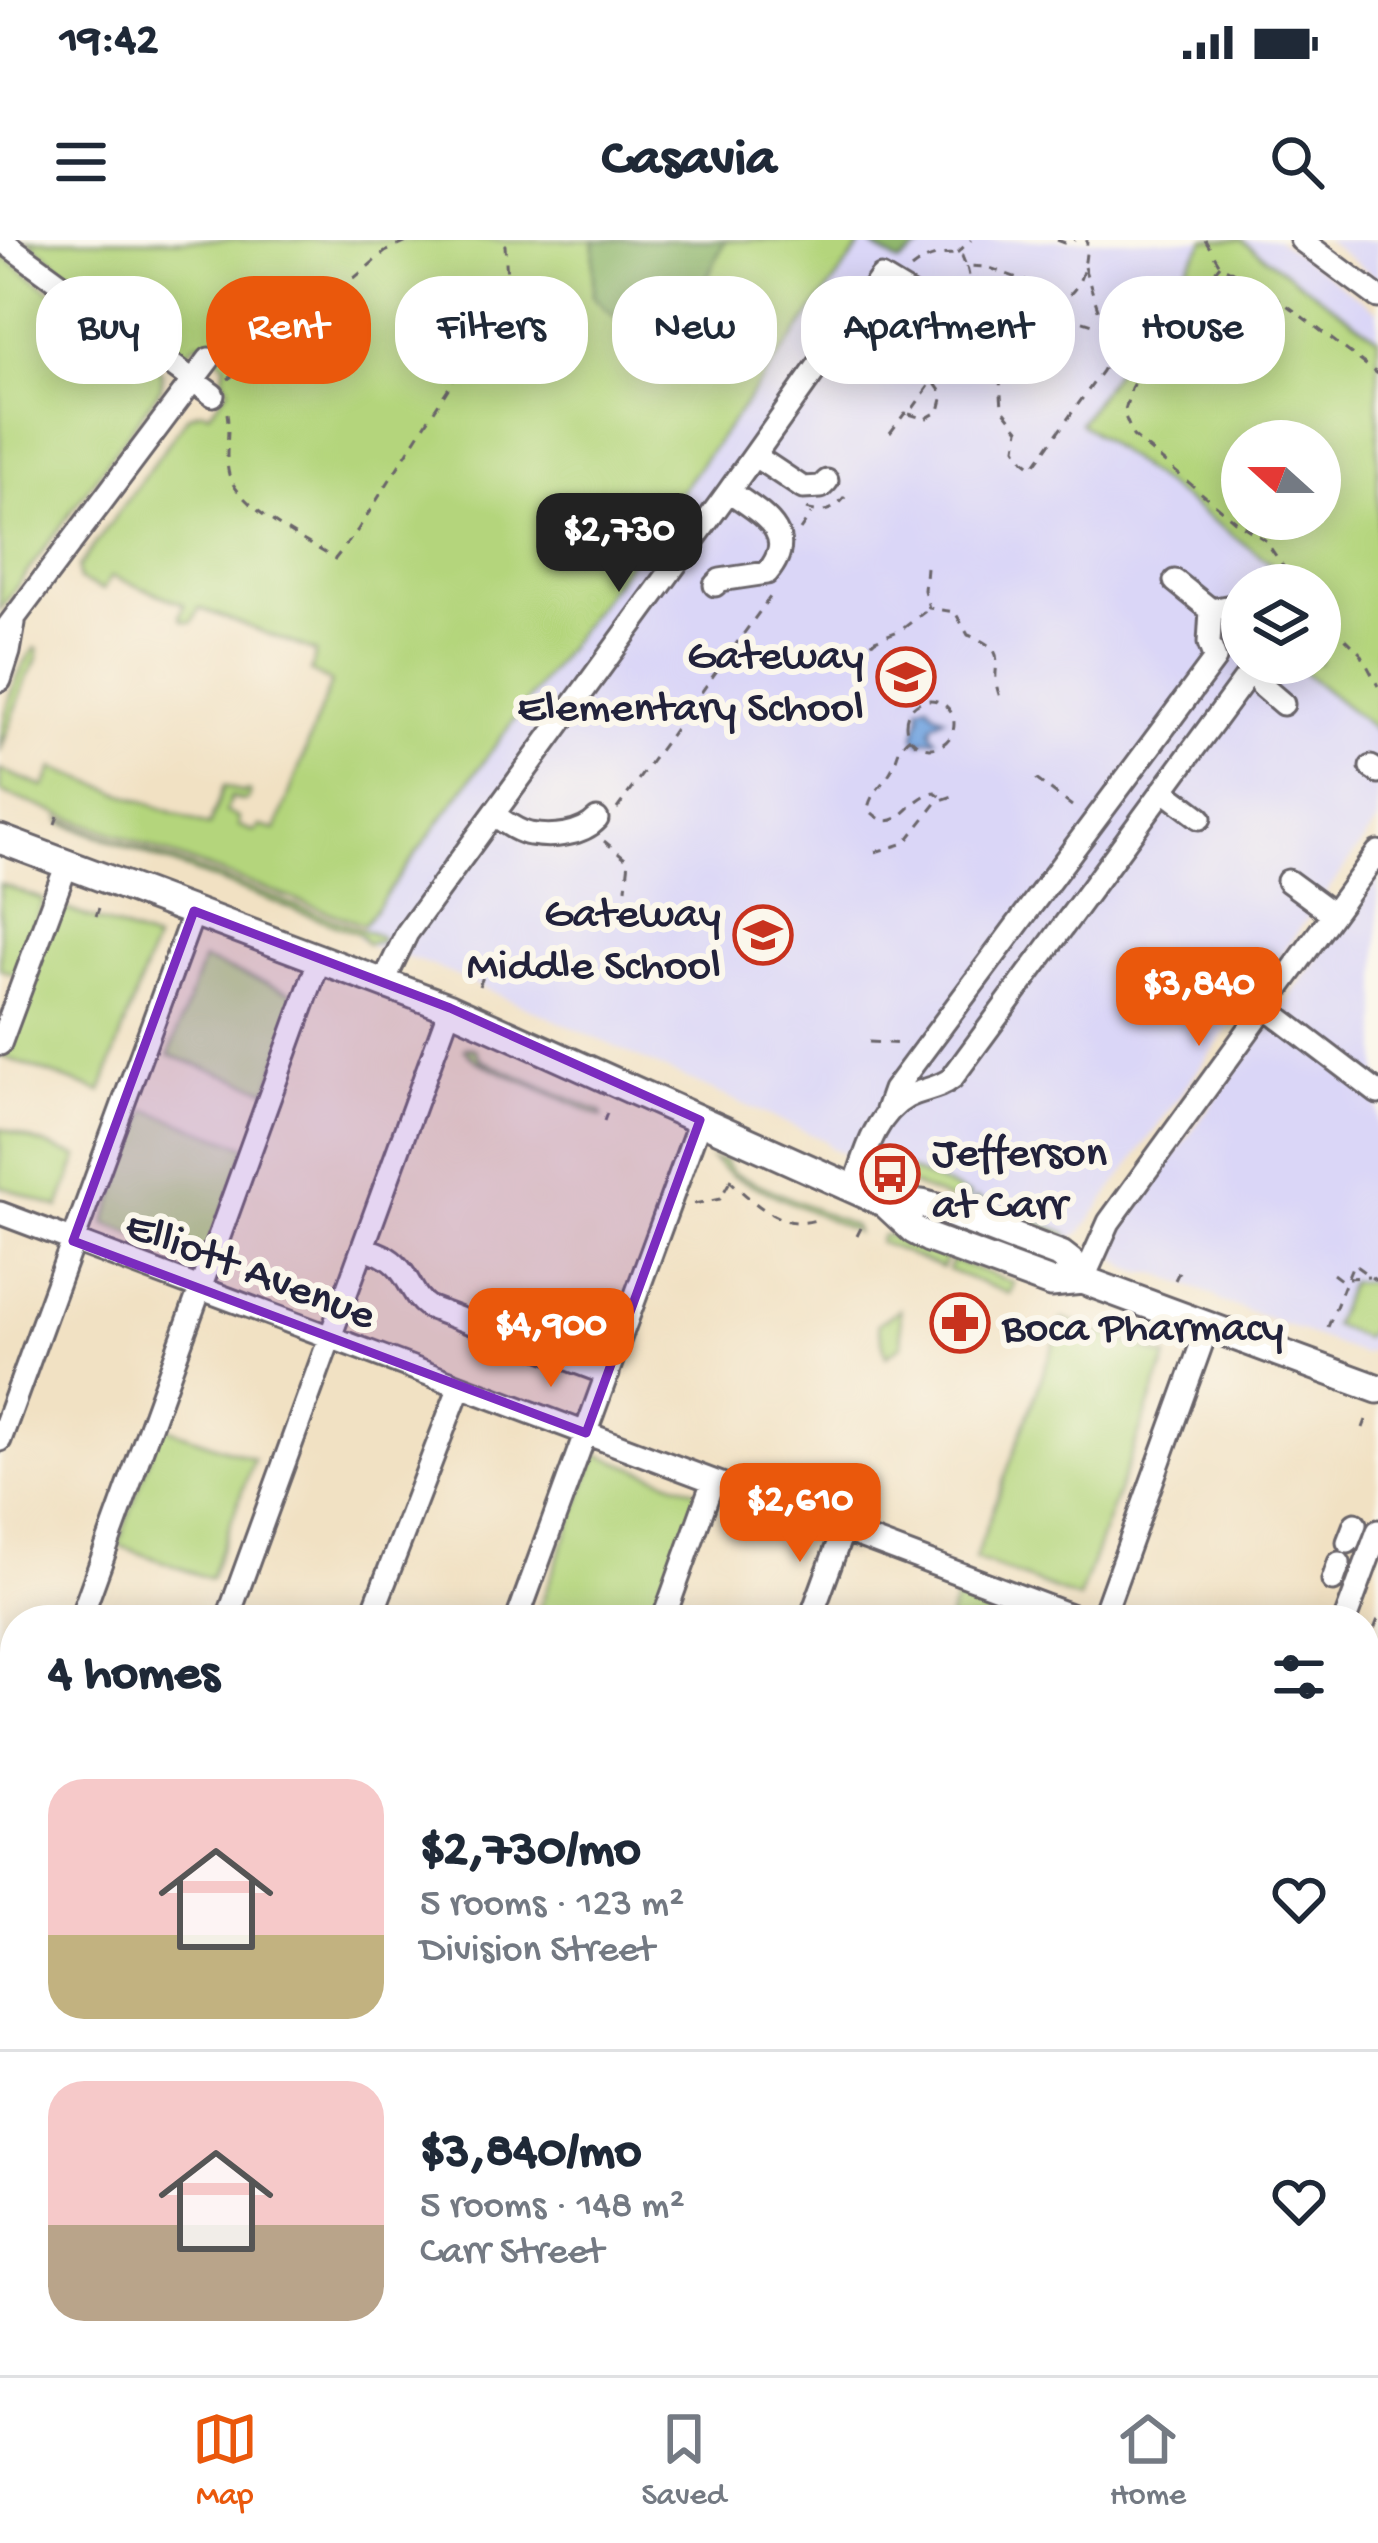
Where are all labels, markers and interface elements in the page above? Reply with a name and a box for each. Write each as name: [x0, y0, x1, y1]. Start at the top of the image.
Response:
text: 19:42: [60, 16, 158, 69]
icon: menu: [48, 129, 114, 195]
icon: search: [1264, 129, 1330, 195]
text: Casavia: [602, 130, 776, 194]
chip: Buy: [36, 276, 182, 384]
chip: Rent: [206, 276, 371, 384]
chip: Filters: [395, 276, 588, 384]
chip: New: [612, 276, 777, 384]
chip: Apartment: [801, 276, 1075, 384]
chip: House: [1099, 276, 1285, 384]
north arrow: [1221, 420, 1341, 540]
map controls: [1221, 420, 1341, 684]
pin: $2,730: [521, 493, 717, 595]
text: $2,730: [563, 509, 675, 555]
button: layers: [1221, 564, 1341, 684]
place label: Gateway Elementary School: [517, 632, 864, 737]
school or university icon: Gateway Elementary School: [875, 646, 937, 708]
place label: Gateway Middle School: [467, 890, 721, 995]
school or university icon: Gateway Middle School: [732, 904, 794, 966]
pin: $3,840: [1101, 947, 1297, 1049]
text: $3,840: [1143, 963, 1255, 1009]
place label: Jefferson at Carr: [932, 1129, 1107, 1234]
bus stop icon: Jefferson at Carr: [859, 1143, 921, 1205]
street label: Elliott Avenue: [117, 1201, 383, 1345]
pin: $4,900: [453, 1288, 649, 1390]
pharmacy icon: Boca Pharmacy: [929, 1292, 991, 1354]
text: $4,900: [495, 1304, 607, 1350]
place label: Boca Pharmacy: [1001, 1304, 1284, 1357]
pin: $2,610: [702, 1463, 898, 1565]
text: $2,610: [747, 1479, 853, 1525]
icon: filters: [1266, 1644, 1332, 1710]
text: 4 homes: [48, 1647, 219, 1707]
text: $2,730/mo: [420, 1823, 641, 1883]
icon: home: [144, 1827, 288, 1971]
icon: heart: [1266, 1866, 1332, 1932]
text: 5 rooms · 123 m²: [420, 1883, 684, 1929]
text: Division Street: [420, 1929, 654, 1975]
text: $3,840/mo: [420, 2125, 641, 2185]
icon: home: [144, 2129, 288, 2273]
icon: heart: [1266, 2168, 1332, 2234]
text: 5 rooms · 148 m²: [420, 2185, 685, 2231]
text: Carr Street: [420, 2231, 604, 2277]
tab: Map: [192, 2406, 258, 2516]
tab: Saved: [642, 2406, 726, 2516]
tab: Home: [1110, 2406, 1186, 2516]

